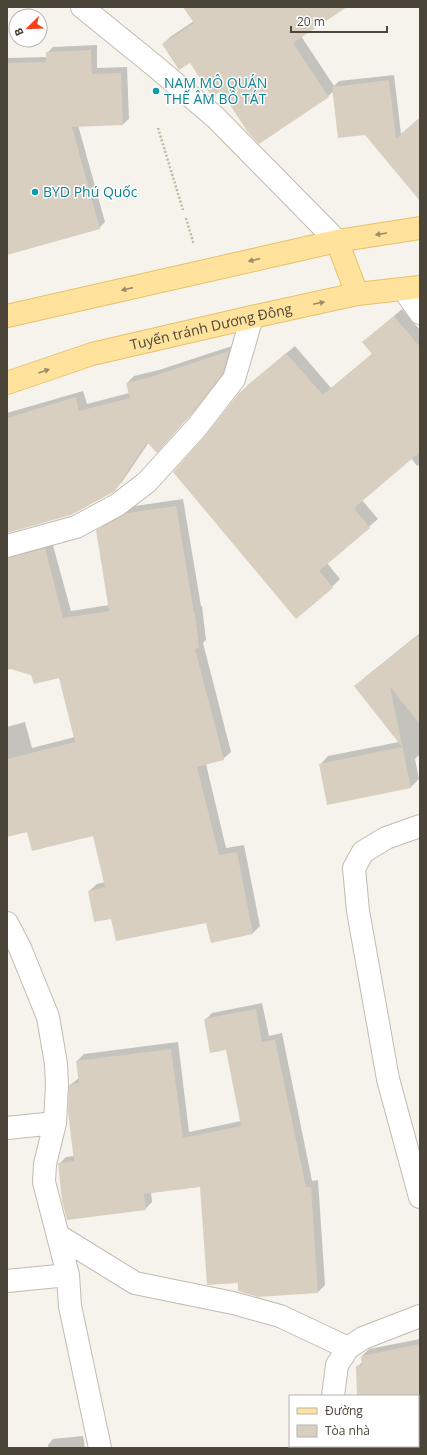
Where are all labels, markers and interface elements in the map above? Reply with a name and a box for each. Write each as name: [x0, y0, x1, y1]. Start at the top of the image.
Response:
north arrow: [8, 8, 48, 48]
scale bar: [291, 8, 387, 34]
text: 20 m: [297, 13, 325, 30]
text: B: [10, 26, 27, 38]
place label: NAM MÔ QUÁN THẾ ÂM BỒ TÁT: [164, 73, 267, 108]
marker: NAM MÔ QUÁN THẾ ÂM BỒ TÁT: [151, 86, 161, 96]
place label: BYD Phú Quốc: [43, 182, 138, 201]
marker: BYD Phú Quốc: [30, 187, 40, 197]
one-way arrow: [375, 231, 388, 237]
one-way arrow: [248, 257, 260, 263]
one-way arrow: [121, 286, 134, 292]
street label: Tuyến tránh Dương Đông: [128, 298, 294, 354]
one-way arrow: [313, 299, 326, 305]
one-way arrow: [38, 367, 50, 373]
legend: [289, 1395, 419, 1447]
text: Đường: [325, 1402, 363, 1419]
text: Tòa nhà: [325, 1422, 370, 1439]

